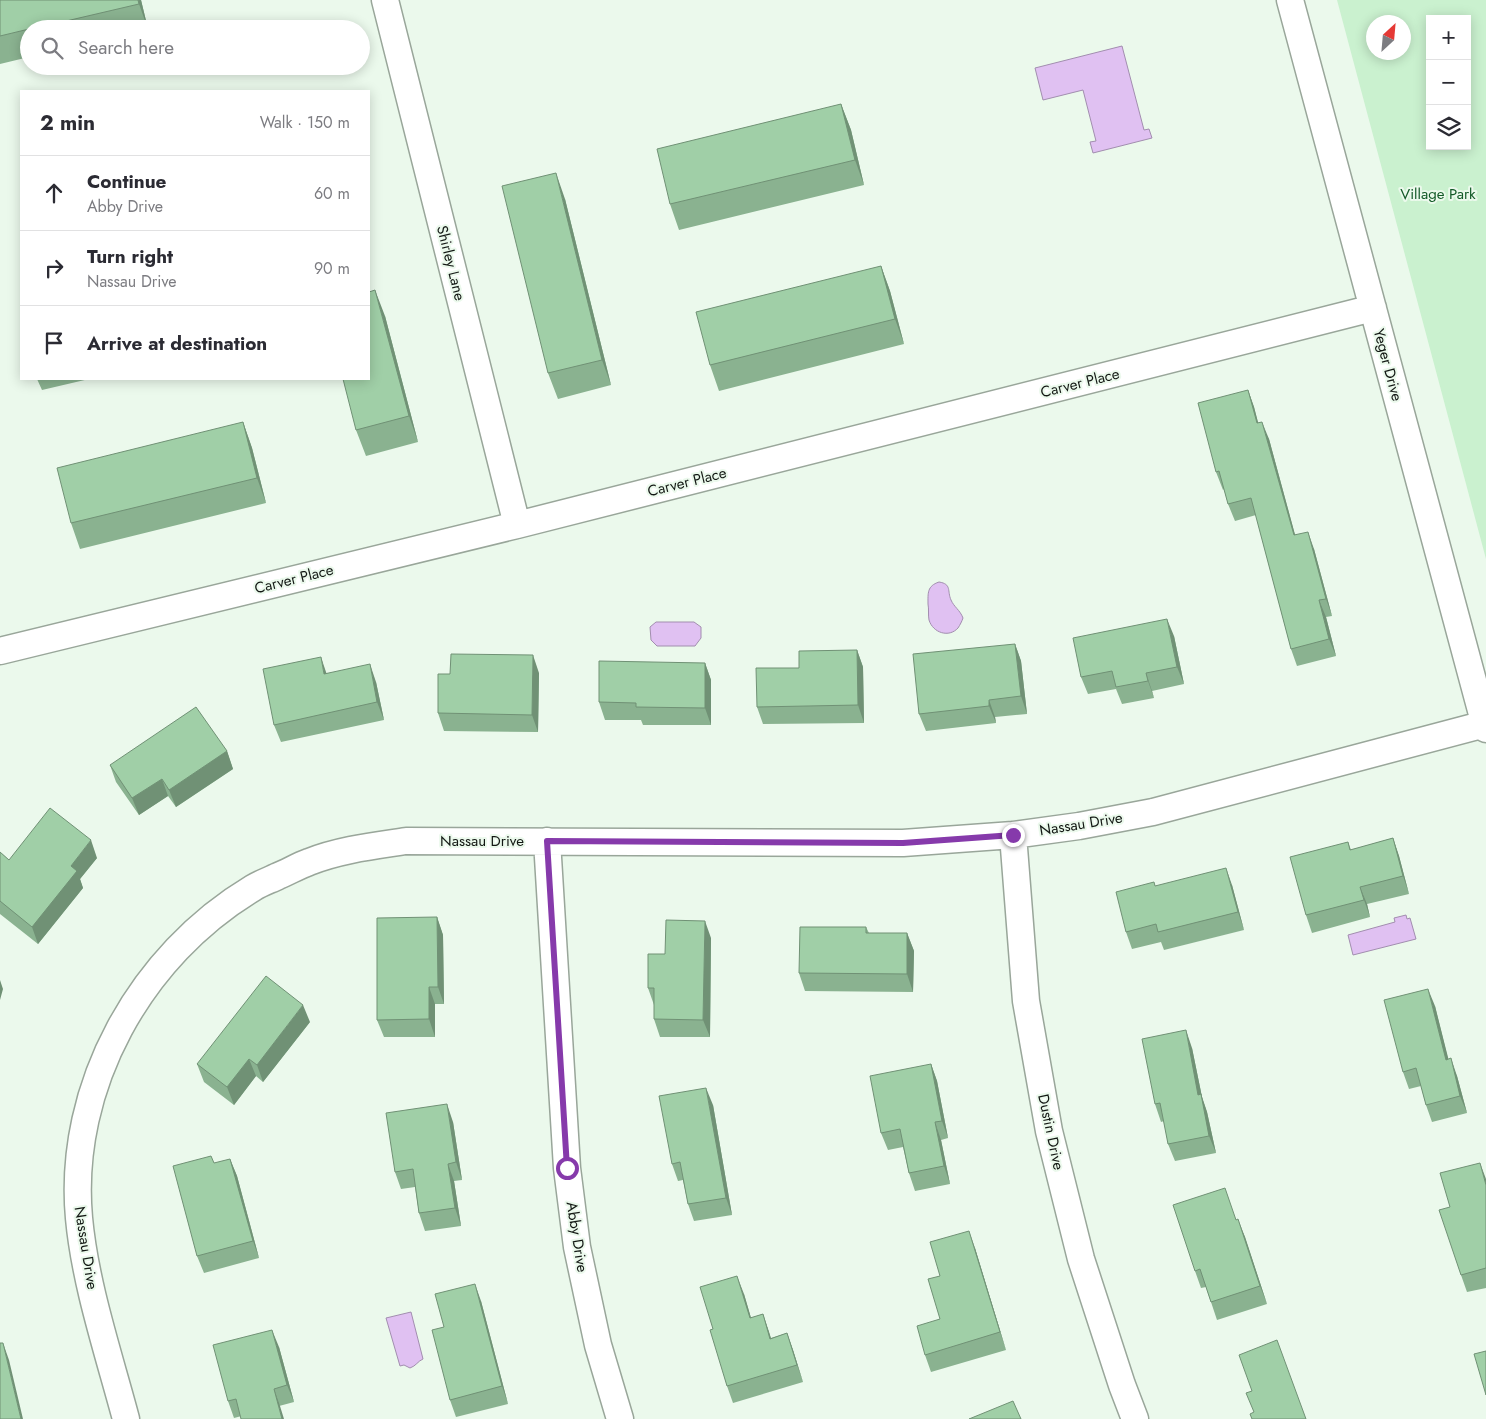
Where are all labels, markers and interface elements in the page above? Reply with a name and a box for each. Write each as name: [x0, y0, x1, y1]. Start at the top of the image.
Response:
north arrow: [1366, 15, 1411, 60]
map controls: [1426, 15, 1471, 150]
button: +: [1426, 15, 1471, 60]
search box: [20, 20, 370, 75]
icon: search: [38, 34, 66, 62]
text: Search here: [78, 34, 174, 61]
button: −: [1426, 60, 1471, 105]
button: layers: [1426, 105, 1471, 150]
text: 2 min: [40, 108, 95, 138]
text: Walk · 150 m: [260, 111, 350, 134]
text: Continue: [87, 168, 166, 195]
icon: ahead: [40, 179, 68, 207]
text: 60 m: [314, 182, 350, 205]
park label: Village Park: [1400, 183, 1476, 205]
text: Abby Drive: [87, 195, 163, 218]
street label: Shirley Lane: [431, 223, 471, 303]
text: Turn right: [87, 243, 173, 270]
icon: right: [40, 254, 68, 282]
text: 90 m: [314, 257, 350, 280]
text: Nassau Drive: [87, 270, 176, 293]
street label: Yeger Drive: [1368, 326, 1408, 404]
icon: arrive: [40, 329, 68, 357]
text: Arrive at destination: [87, 330, 267, 357]
street label: Carver Place: [1038, 363, 1122, 403]
street label: Carver Place: [645, 462, 729, 502]
street label: Carver Place: [252, 559, 336, 599]
street label: Nassau Drive: [1038, 807, 1124, 841]
route end: [1002, 824, 1025, 847]
street label: Nassau Drive: [440, 830, 524, 852]
street label: Dustin Drive: [1032, 1092, 1070, 1172]
route start: [556, 1157, 579, 1180]
street label: Abby Drive: [561, 1200, 593, 1274]
street label: Nassau Drive: [69, 1205, 103, 1291]

